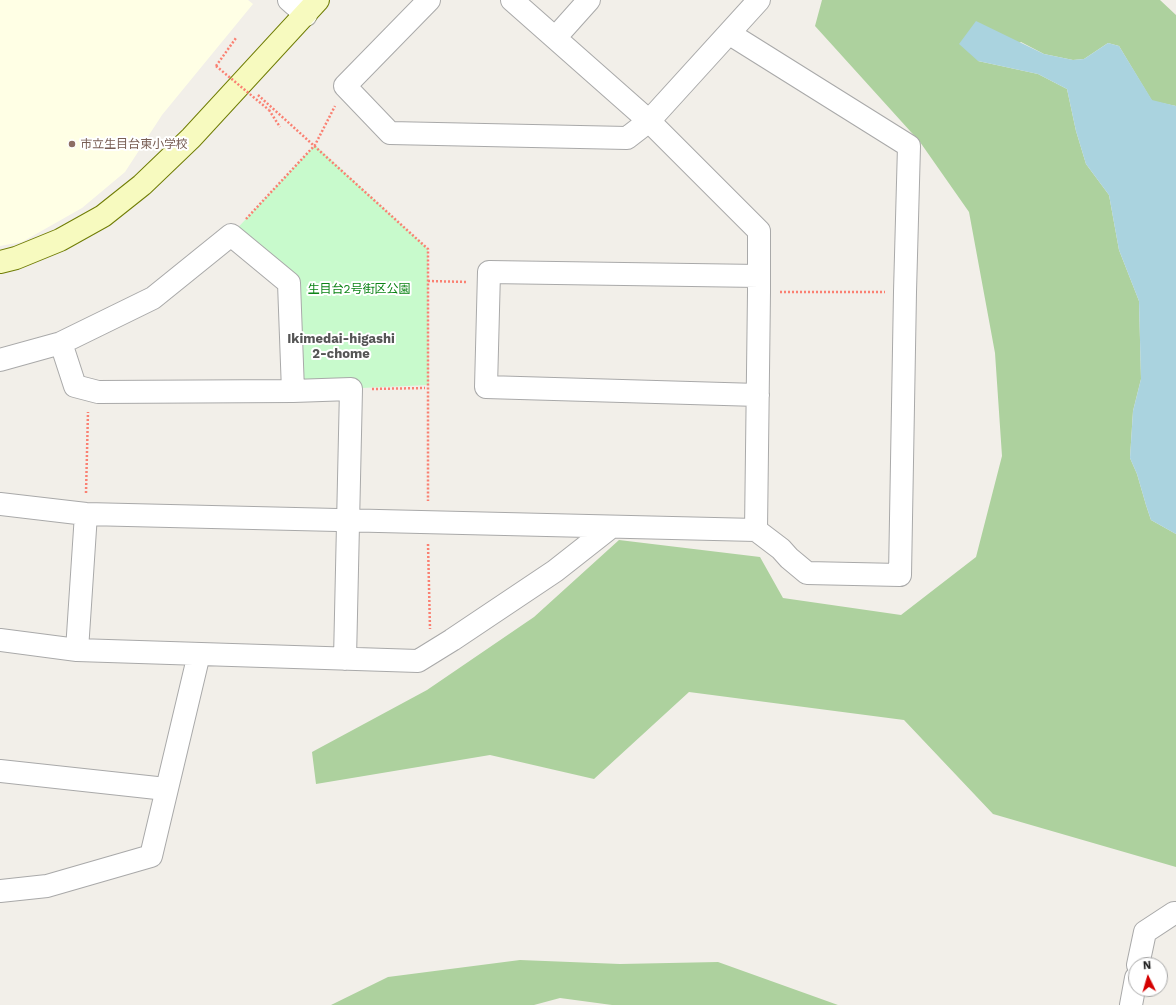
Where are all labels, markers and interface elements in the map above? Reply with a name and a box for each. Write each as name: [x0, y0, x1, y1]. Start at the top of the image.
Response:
place label: 市立生目台東小学校: [80, 137, 188, 151]
marker: 市立生目台東小学校: [67, 139, 77, 149]
park label: 生目台2号街区公園: [308, 282, 410, 296]
district label: Ikimedai-higashi 2-chome: [287, 331, 395, 362]
north arrow: [1128, 957, 1168, 997]
text: N: [1142, 959, 1152, 972]

